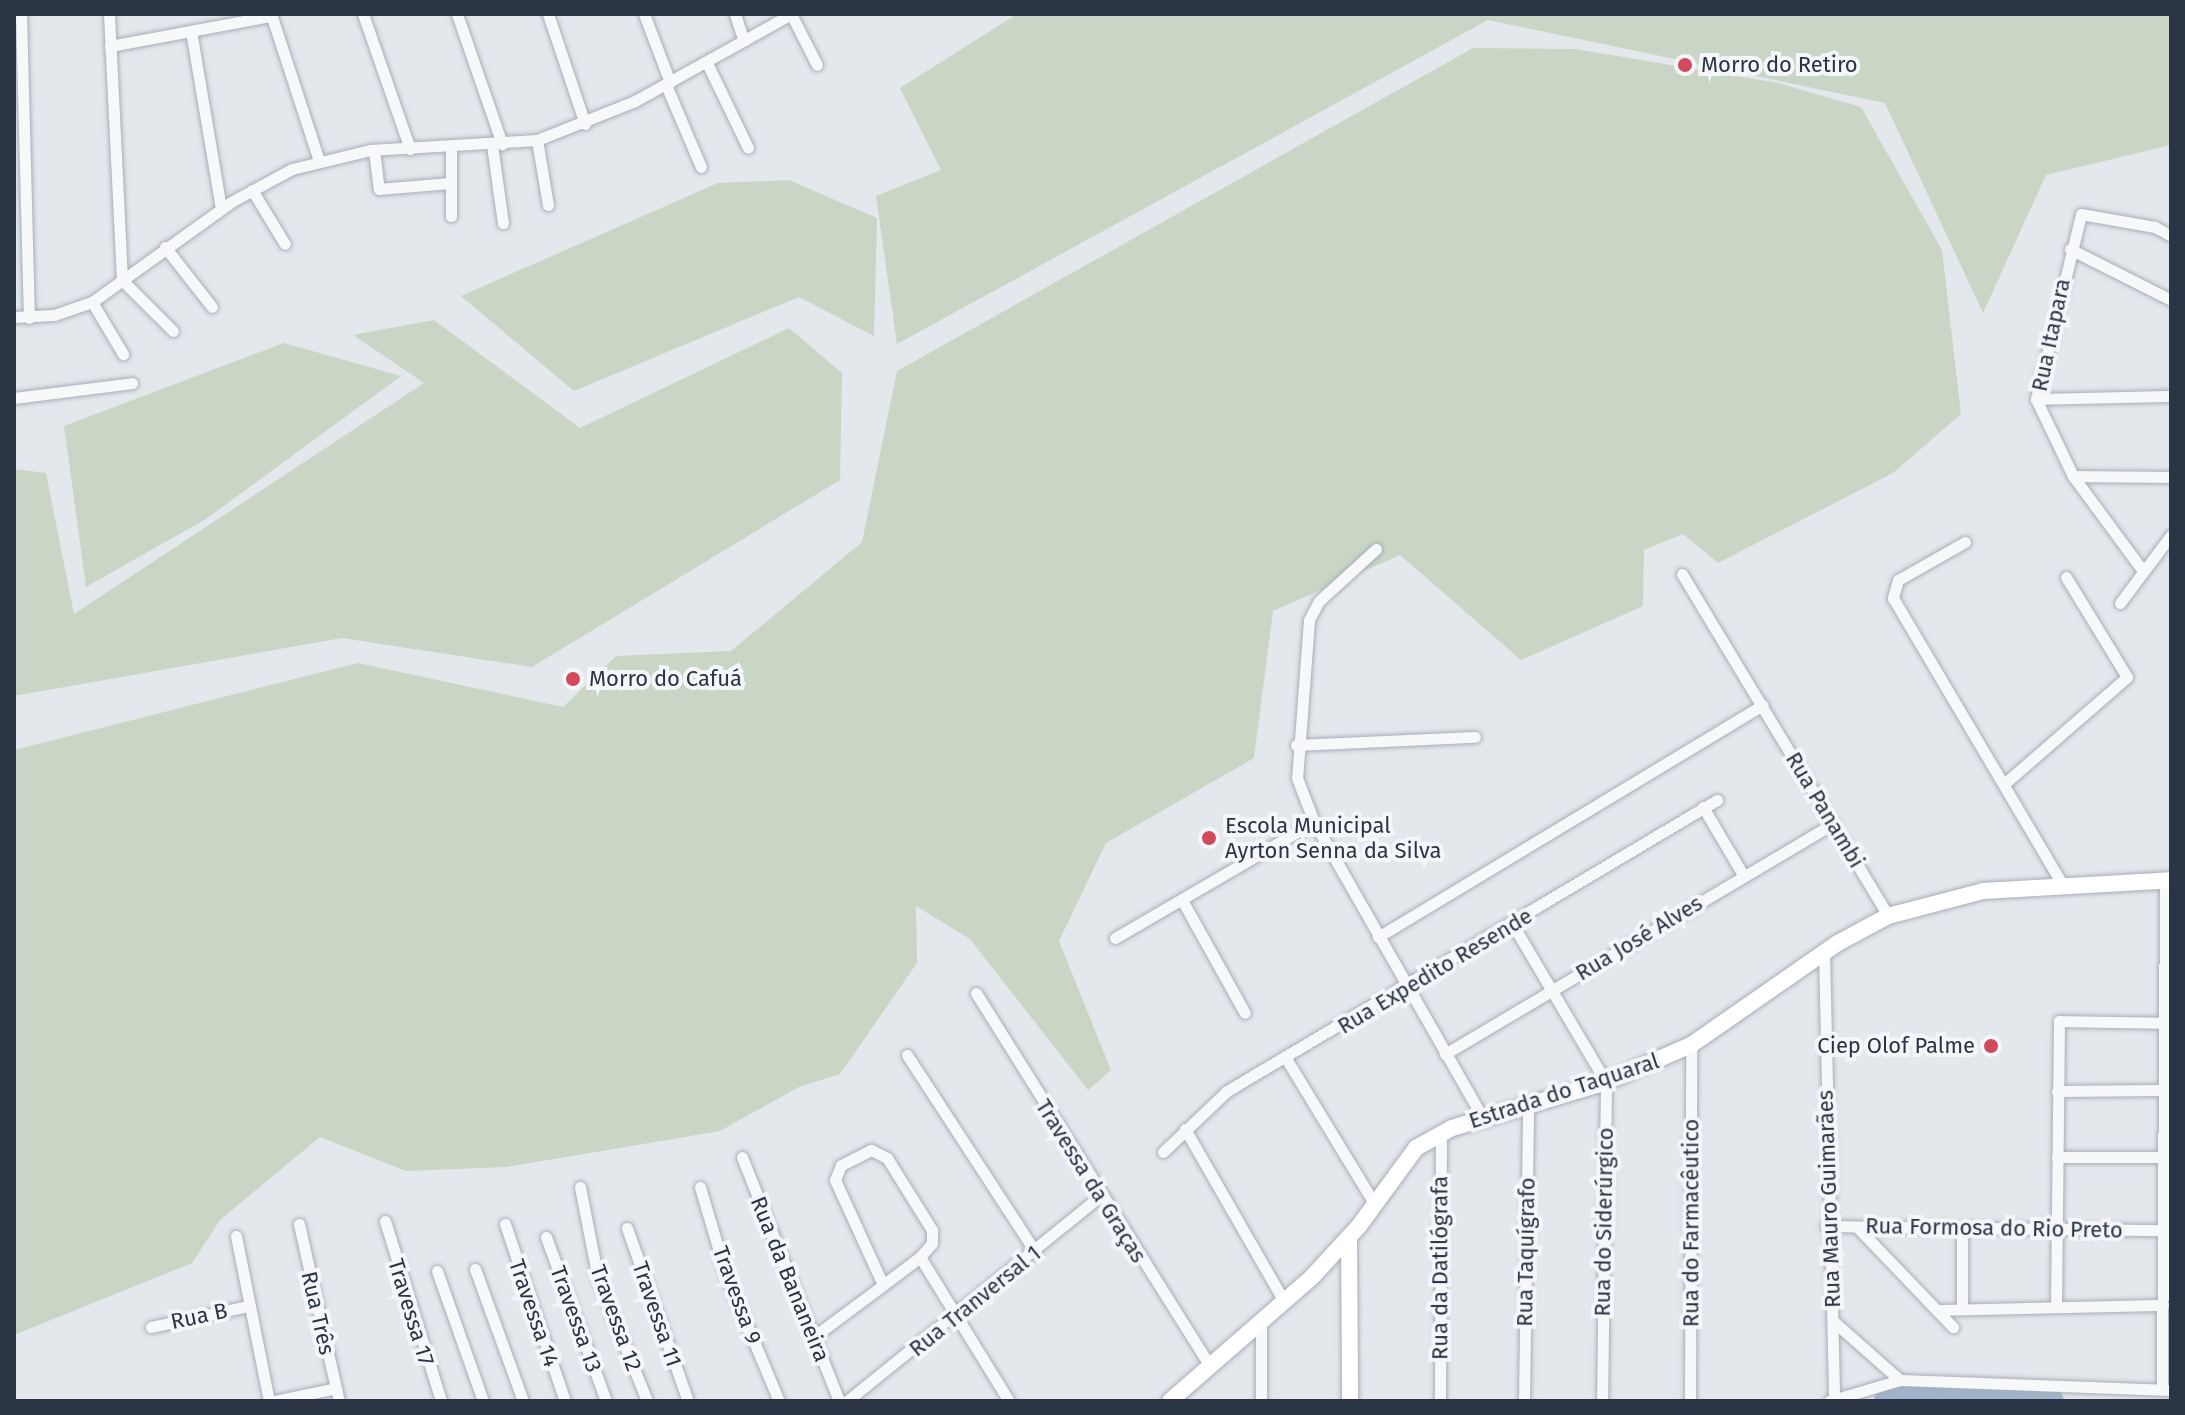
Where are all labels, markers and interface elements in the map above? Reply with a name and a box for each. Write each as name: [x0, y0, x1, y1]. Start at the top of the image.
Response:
place label: Morro do Retiro: [1701, 52, 1858, 78]
marker: Morro do Retiro: [1676, 56, 1694, 74]
street label: Rua Itapara: [2026, 276, 2076, 394]
place label: Morro do Cafuá: [589, 666, 742, 692]
marker: Morro do Cafuá: [564, 670, 582, 688]
street label: Rua Panambi: [1780, 747, 1870, 873]
place label: Escola Municipal Ayrton Senna da Silva: [1225, 812, 1441, 864]
marker: Escola Municipal Ayrton Senna da Silva: [1200, 829, 1218, 847]
street label: Rua José Alves: [1571, 890, 1707, 986]
street label: Rua Expedito Resende: [1333, 902, 1537, 1040]
place label: Ciep Olof Palme: [1817, 1033, 1975, 1059]
marker: Ciep Olof Palme: [1982, 1037, 2000, 1055]
street label: Estrada do Taquaral: [1466, 1048, 1662, 1134]
street label: Rua Mauro Guimarães: [1812, 1090, 1846, 1308]
street label: Travessa da Graças: [1030, 1094, 1152, 1268]
street label: Rua do Farmacêutico: [1678, 1119, 1704, 1327]
street label: Rua do Siderúrgico: [1589, 1127, 1619, 1317]
street label: Rua da Datilógrafa: [1427, 1176, 1453, 1360]
street label: Rua Taquígrafo: [1511, 1177, 1541, 1327]
street label: Rua da Bananeira: [745, 1193, 835, 1365]
street label: Rua Formosa do Rio Preto: [1865, 1213, 2123, 1243]
street label: Rua Tranversal 1: [904, 1240, 1046, 1362]
street label: Travessa 9: [707, 1242, 767, 1348]
street label: Travessa 17: [382, 1256, 440, 1368]
street label: Travessa 14: [503, 1256, 565, 1370]
street label: Travessa 11: [627, 1258, 687, 1370]
street label: Travessa 12: [585, 1261, 647, 1375]
street label: Travessa 13: [545, 1262, 607, 1376]
street label: Rua Três: [296, 1269, 340, 1357]
street label: Rua B: [168, 1297, 230, 1335]

